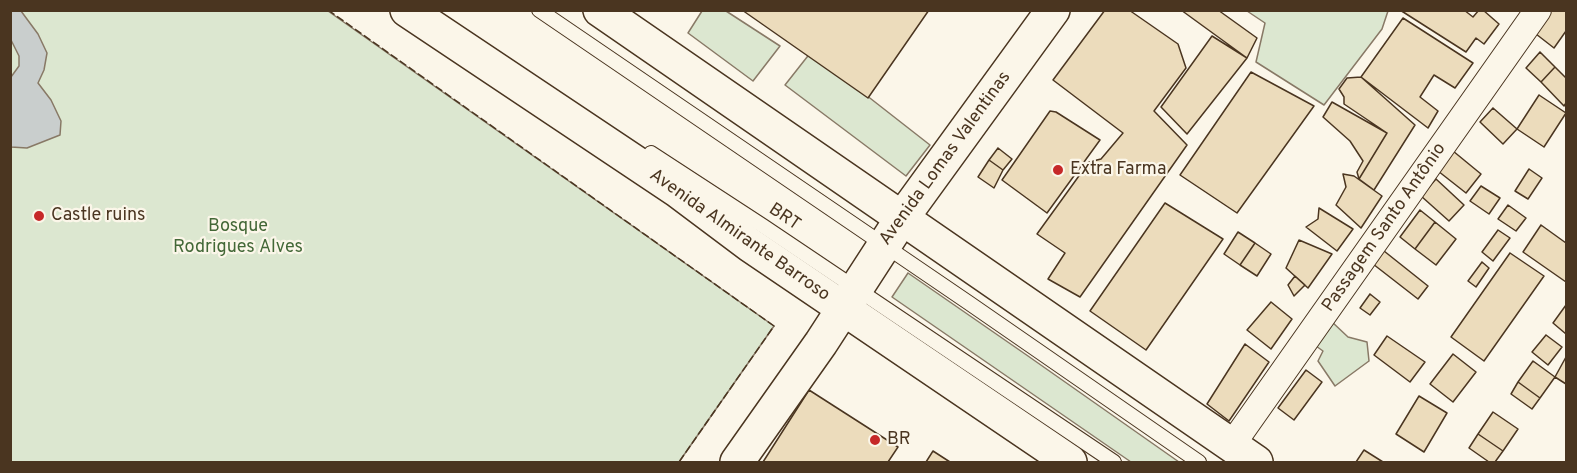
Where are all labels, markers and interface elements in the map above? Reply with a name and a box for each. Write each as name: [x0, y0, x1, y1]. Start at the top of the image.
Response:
street label: Avenida Lomas Valentinas: [876, 68, 1016, 250]
street label: Passagem Santo Antônio: [1318, 139, 1452, 317]
place label: Extra Farma: [1070, 159, 1166, 181]
marker: Extra Farma: [1051, 163, 1065, 177]
street label: Avenida Almirante Barroso: [644, 165, 834, 307]
street label: BRT: [764, 200, 804, 236]
place label: Castle ruins: [51, 205, 146, 227]
marker: Castle ruins: [32, 209, 46, 223]
park label: Bosque Rodrigues Alves: [173, 216, 303, 258]
place label: BR: [887, 429, 911, 451]
marker: BR: [868, 433, 882, 447]

